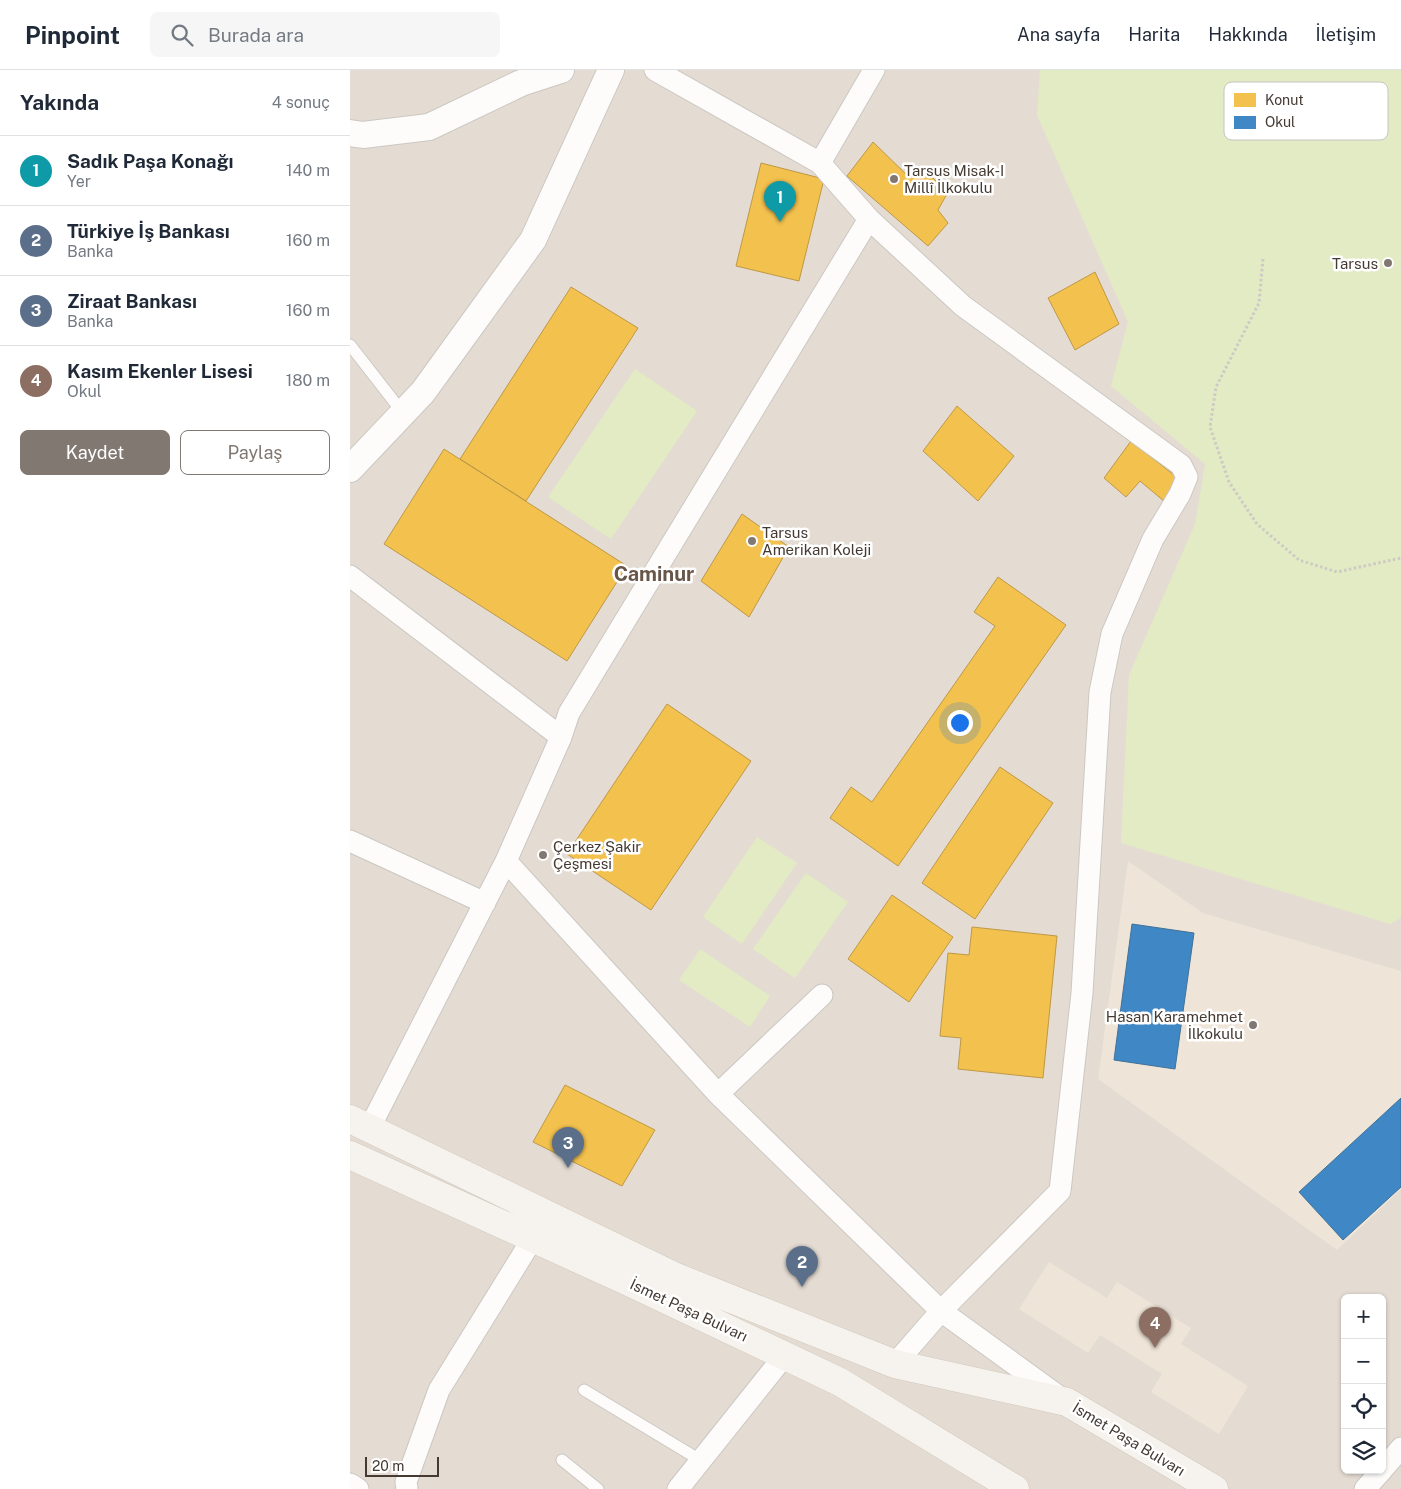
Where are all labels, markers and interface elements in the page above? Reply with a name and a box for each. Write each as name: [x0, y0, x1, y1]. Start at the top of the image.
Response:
search box: [150, 12, 500, 57]
text: Pinpoint: [25, 21, 120, 49]
icon: search: [168, 21, 196, 49]
text: Burada ara: [208, 24, 304, 46]
text: Ana sayfa: [1017, 24, 1100, 45]
text: Harita: [1128, 24, 1180, 45]
text: Hakkında: [1208, 24, 1288, 45]
text: İletişim: [1316, 24, 1376, 45]
legend: [1224, 82, 1388, 140]
text: Yakında: [20, 90, 99, 115]
text: Konut: [1265, 92, 1304, 108]
text: 4 sonuç: [272, 93, 330, 112]
text: Okul: [1265, 114, 1295, 130]
text: Sadık Paşa Konağı: [67, 150, 234, 172]
text: 1: [33, 161, 39, 180]
text: 140 m: [286, 161, 330, 180]
place label: Tarsus Misak-I Millî İlkokulu: [904, 162, 1004, 196]
text: Yer: [67, 172, 91, 191]
marker: Tarsus Misak-I Millî İlkokulu: [888, 173, 900, 185]
pin: 1: [764, 181, 796, 222]
text: Türkiye İş Bankası: [67, 220, 230, 242]
text: 2: [31, 231, 41, 250]
text: 160 m: [286, 231, 330, 250]
text: Banka: [67, 242, 113, 261]
place label: Tarsus: [1332, 255, 1378, 272]
marker: Tarsus: [1382, 257, 1394, 269]
text: Ziraat Bankası: [67, 290, 197, 312]
text: 3: [31, 301, 41, 320]
text: 160 m: [286, 301, 330, 320]
text: Banka: [67, 312, 113, 331]
text: Kasım Ekenler Lisesi: [67, 360, 253, 382]
text: 4: [31, 371, 41, 390]
text: 180 m: [286, 371, 330, 390]
text: Okul: [67, 382, 102, 401]
button: Kaydet: [20, 430, 170, 475]
button: Paylaş: [180, 430, 330, 475]
place label: Tarsus Amerikan Koleji: [762, 524, 871, 558]
marker: Tarsus Amerikan Koleji: [746, 535, 758, 547]
district label: Caminur: [614, 562, 694, 586]
your location: [947, 710, 973, 736]
place label: Çerkez Şakir Çeşmesi: [553, 838, 641, 872]
marker: Çerkez Şakir Çeşmesi: [537, 849, 549, 861]
place label: Hasan Karamehmet İlkokulu: [1106, 1008, 1243, 1042]
marker: Hasan Karamehmet İlkokulu: [1247, 1019, 1259, 1031]
pin: 3: [552, 1127, 584, 1168]
pin: 2: [786, 1246, 818, 1287]
street label: İsmet Paşa Bulvarı: [627, 1274, 751, 1345]
map controls: [1341, 1294, 1386, 1474]
button: +: [1341, 1294, 1386, 1339]
pin: 4: [1139, 1307, 1171, 1348]
button: −: [1341, 1339, 1386, 1384]
button: locate: [1341, 1384, 1386, 1429]
street label: İsmet Paşa Bulvarı: [1070, 1398, 1189, 1479]
button: layers: [1341, 1429, 1386, 1474]
scale bar: [365, 1454, 439, 1477]
text: 20 m: [372, 1458, 404, 1474]

